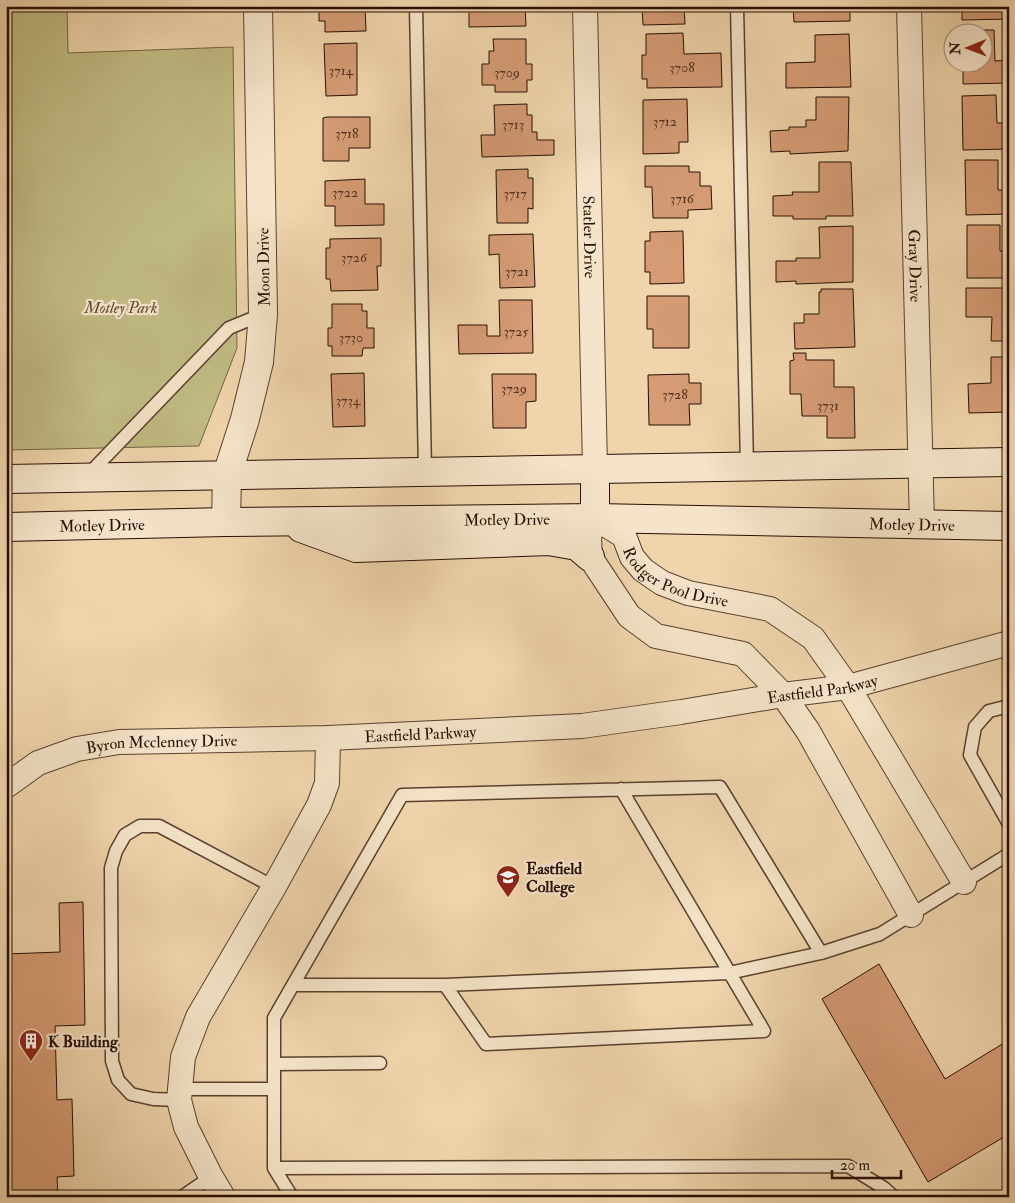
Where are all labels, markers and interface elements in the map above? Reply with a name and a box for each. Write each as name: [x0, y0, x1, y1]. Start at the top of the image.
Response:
north arrow: [942, 22, 992, 72]
text: N: [947, 41, 964, 56]
house number: 3708: [669, 59, 695, 76]
house number: 3714: [329, 62, 355, 79]
house number: 3709: [494, 64, 520, 81]
house number: 3712: [653, 113, 677, 130]
house number: 3713: [502, 116, 524, 133]
house number: 3718: [335, 125, 359, 142]
house number: 3722: [332, 184, 358, 201]
house number: 3717: [503, 185, 527, 202]
house number: 3716: [670, 190, 695, 207]
street label: Statler Drive: [578, 195, 600, 279]
street label: Moon Drive: [253, 227, 275, 307]
street label: Gray Drive: [904, 229, 925, 303]
house number: 3726: [341, 249, 368, 266]
house number: 3721: [505, 263, 529, 280]
park label: Motley Park: [84, 298, 158, 318]
house number: 3725: [503, 323, 529, 340]
house number: 3730: [339, 329, 363, 346]
house number: 3729: [501, 380, 527, 397]
house number: 3728: [662, 386, 688, 403]
house number: 3734: [336, 392, 362, 409]
house number: 3731: [817, 397, 839, 414]
street label: Motley Drive: [464, 509, 550, 530]
street label: Motley Drive: [869, 514, 955, 536]
street label: Motley Drive: [59, 515, 145, 537]
street label: Rodger Pool Drive: [618, 544, 730, 612]
street label: Eastfield Parkway: [766, 670, 881, 708]
street label: Eastfield Parkway: [364, 722, 478, 747]
street label: Byron Mcclenney Drive: [85, 731, 238, 758]
place label: Eastfield College: [526, 859, 582, 898]
school or university icon: Eastfield College: [495, 864, 521, 898]
building icon: K Building: [18, 1028, 44, 1062]
place label: K Building: [48, 1032, 119, 1053]
scale bar: [832, 1148, 901, 1180]
text: 20 m: [840, 1156, 870, 1175]

